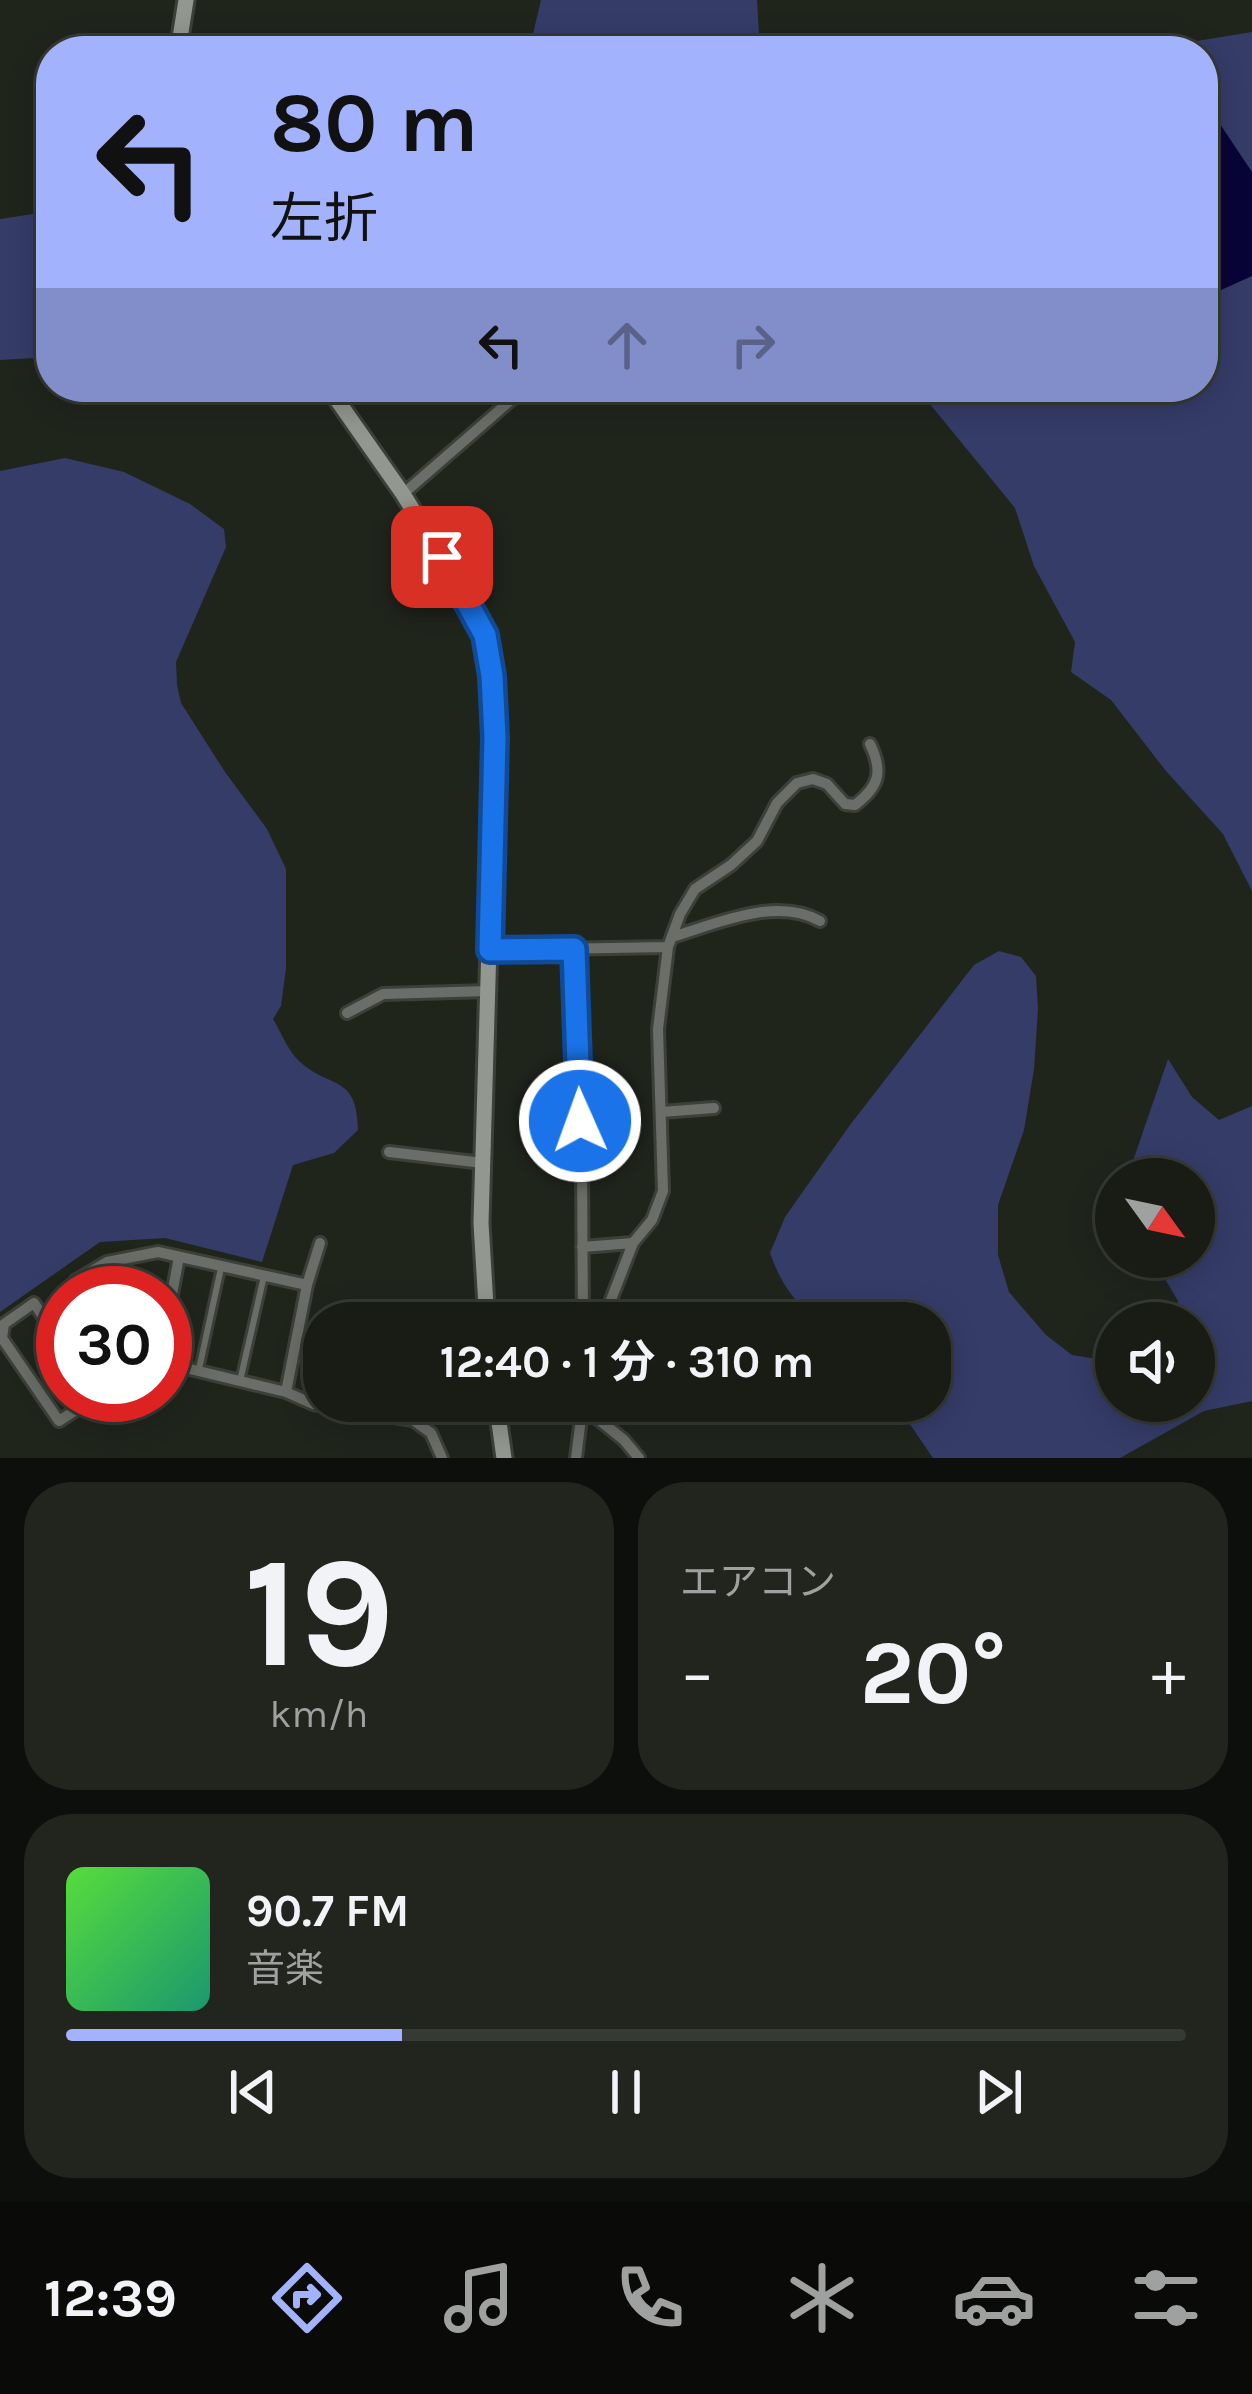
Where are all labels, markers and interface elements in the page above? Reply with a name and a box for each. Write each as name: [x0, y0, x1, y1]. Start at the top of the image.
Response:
text: 80 m: [270, 74, 478, 172]
icon: left: [72, 84, 228, 240]
text: 左折: [270, 187, 378, 251]
icon: left: [468, 312, 534, 378]
icon: ahead: [594, 312, 660, 378]
icon: right: [720, 312, 786, 378]
pin: [391, 506, 493, 608]
icon: arrive: [409, 524, 475, 590]
position arrow: [517, 1058, 643, 1184]
north arrow: [1095, 1158, 1215, 1278]
map controls: [1095, 1158, 1215, 1422]
speed limit sign: 30: [36, 1266, 192, 1422]
button: sound: [1095, 1302, 1215, 1422]
text: 12:40 · 1 分 · 310 m: [440, 1336, 814, 1388]
text: 19: [244, 1522, 394, 1704]
text: エアコン: [680, 1559, 836, 1605]
text: 20°: [860, 1620, 1006, 1726]
text: −: [680, 1634, 715, 1712]
text: +: [1151, 1634, 1186, 1712]
text: km/h: [270, 1691, 368, 1737]
text: 90.7 FM: [246, 1885, 409, 1937]
text: 音楽: [246, 1946, 324, 1992]
icon: previous: [220, 2059, 286, 2125]
icon: pause: [593, 2059, 659, 2125]
icon: next: [966, 2059, 1032, 2125]
icon: directions: [265, 2256, 349, 2340]
icon: music: [437, 2256, 521, 2340]
icon: phone: [608, 2256, 692, 2340]
icon: climate: [780, 2256, 864, 2340]
icon: car: [952, 2256, 1036, 2340]
icon: filters: [1124, 2256, 1208, 2340]
text: 12:39: [44, 2266, 177, 2330]

